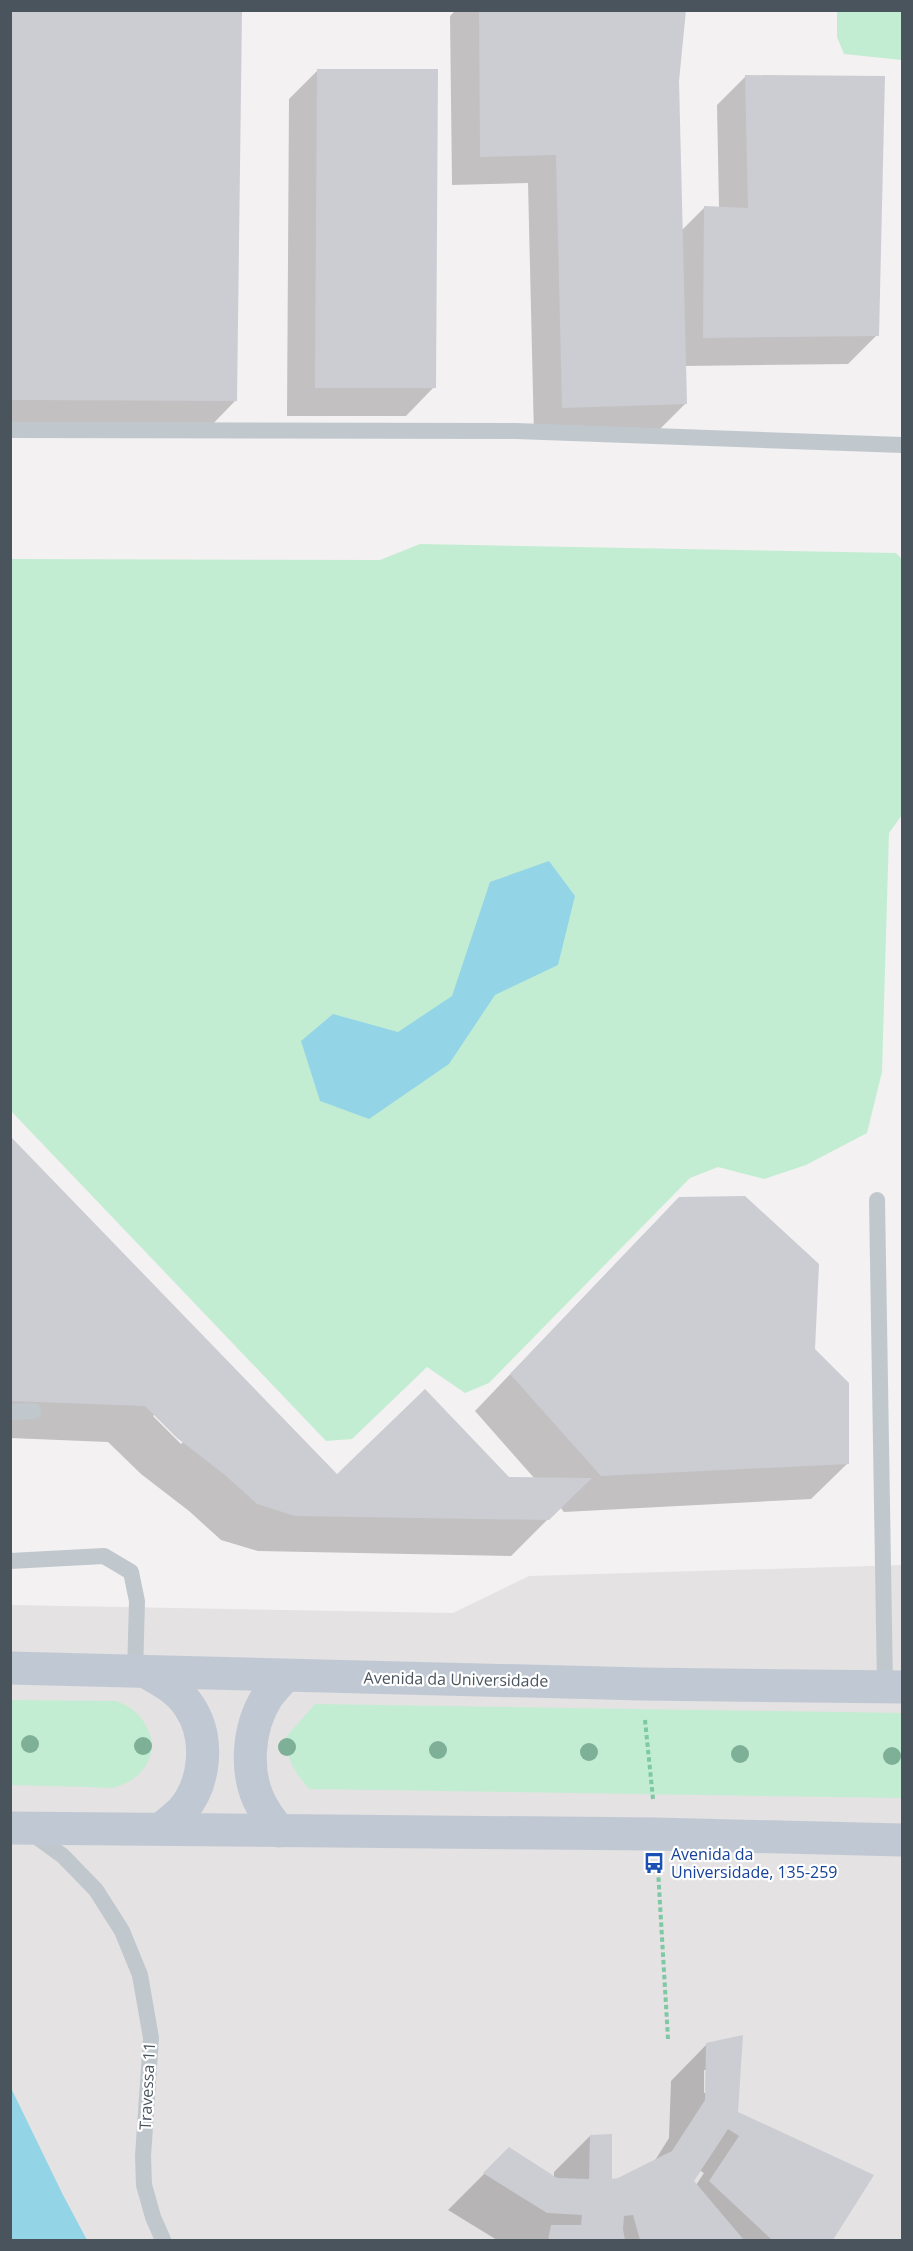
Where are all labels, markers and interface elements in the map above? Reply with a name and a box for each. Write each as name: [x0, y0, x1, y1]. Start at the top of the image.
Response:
street label: Avenida da Universidade: [363, 1666, 549, 1692]
place label: Avenida da Universidade, 135-259: [671, 1843, 837, 1883]
bus stop icon: Avenida da Universidade, 135-259: [642, 1851, 666, 1875]
street label: Travessa 11: [134, 2042, 160, 2130]

